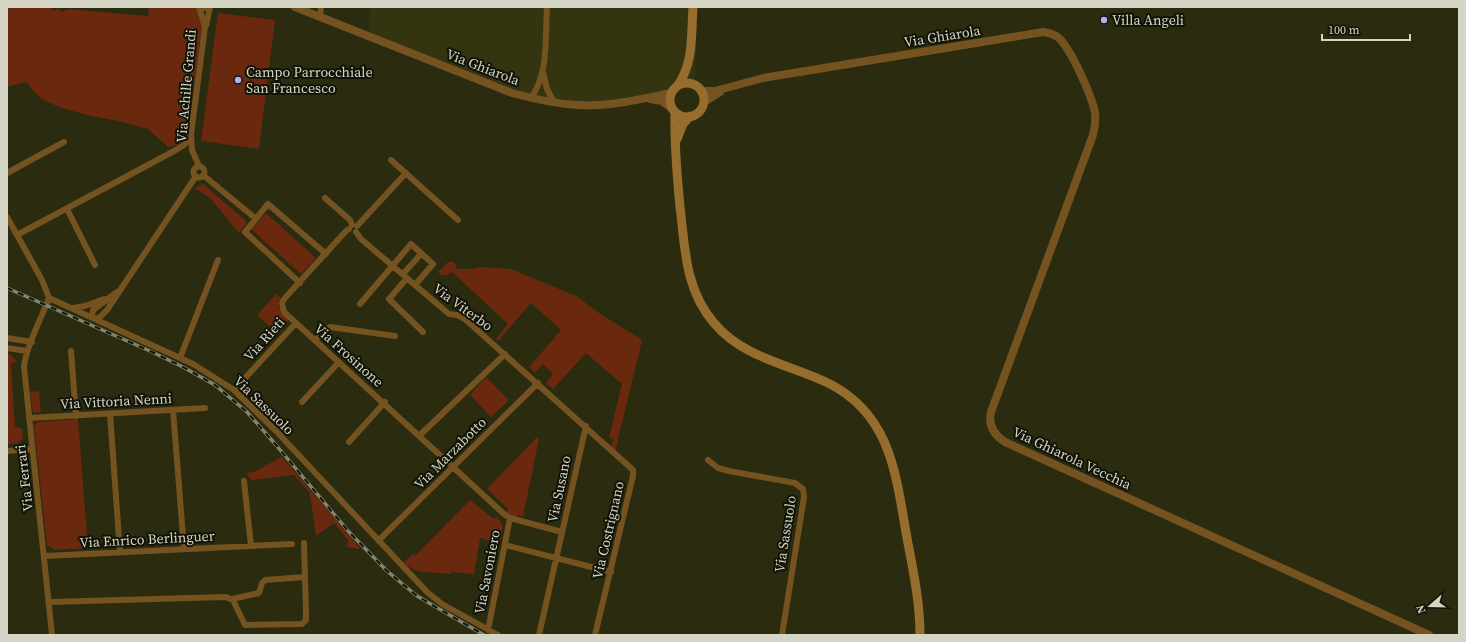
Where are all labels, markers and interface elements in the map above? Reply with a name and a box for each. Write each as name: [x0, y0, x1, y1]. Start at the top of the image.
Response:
place label: Villa Angeli: [1112, 10, 1184, 30]
marker: Villa Angeli: [1099, 15, 1109, 25]
scale bar: [1322, 16, 1410, 42]
street label: Via Ghiarola: [902, 20, 983, 52]
text: 100 m: [1328, 22, 1360, 38]
street label: Via Achille Grandi: [171, 29, 201, 143]
street label: Via Ghiarola: [443, 44, 523, 90]
place label: Campo Parrocchiale San Francesco: [246, 62, 373, 98]
marker: Campo Parrocchiale San Francesco: [233, 75, 243, 85]
street label: Via Viterbo: [429, 278, 497, 336]
street label: Via Rieti: [239, 313, 289, 365]
street label: Via Frosinone: [310, 318, 388, 392]
street label: Via Sassuolo: [229, 371, 299, 439]
street label: Via Vittoria Nenni: [59, 388, 173, 414]
street label: Via Marzabotto: [409, 412, 491, 494]
street label: Via Ghiarola Vecchia: [1009, 422, 1135, 495]
street label: Via Ferrari: [10, 443, 38, 513]
street label: Via Susano: [542, 453, 576, 524]
street label: Via Costrignano: [587, 479, 629, 581]
street label: Via Sassuolo: [769, 494, 801, 574]
street label: Via Enrico Berlinguer: [79, 525, 215, 553]
street label: Via Savoniero: [469, 528, 505, 616]
north arrow: [1410, 586, 1450, 626]
text: N: [1413, 603, 1429, 616]

